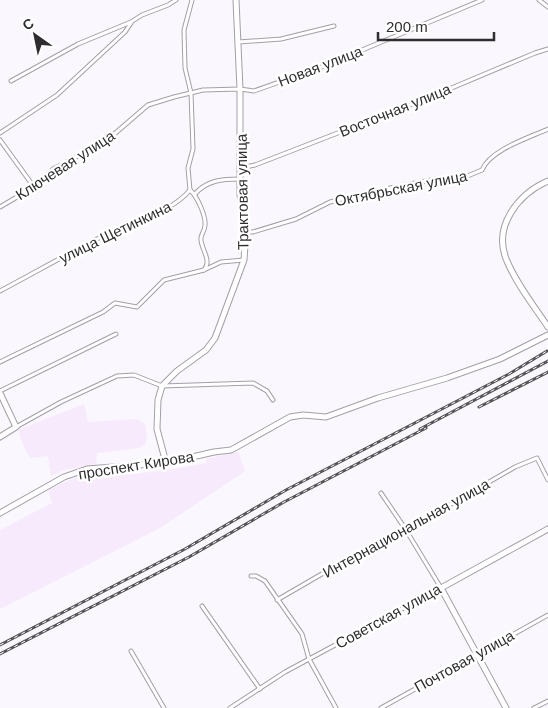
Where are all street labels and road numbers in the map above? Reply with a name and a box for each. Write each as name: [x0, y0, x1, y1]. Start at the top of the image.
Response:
street label: Новая улица: [275, 42, 365, 90]
street label: Восточная улица: [337, 80, 454, 140]
street label: Ключевая улица: [12, 126, 118, 203]
street label: Трактовая улица: [232, 133, 252, 250]
street label: Октябрьская улица: [333, 167, 469, 209]
street label: улица Щетинкина: [56, 197, 174, 266]
street label: проспект Кирова: [77, 447, 196, 483]
street label: Интернациональная улица: [320, 475, 493, 581]
street label: Советская улица: [332, 580, 444, 652]
street label: Почтовая улица: [411, 626, 517, 695]

